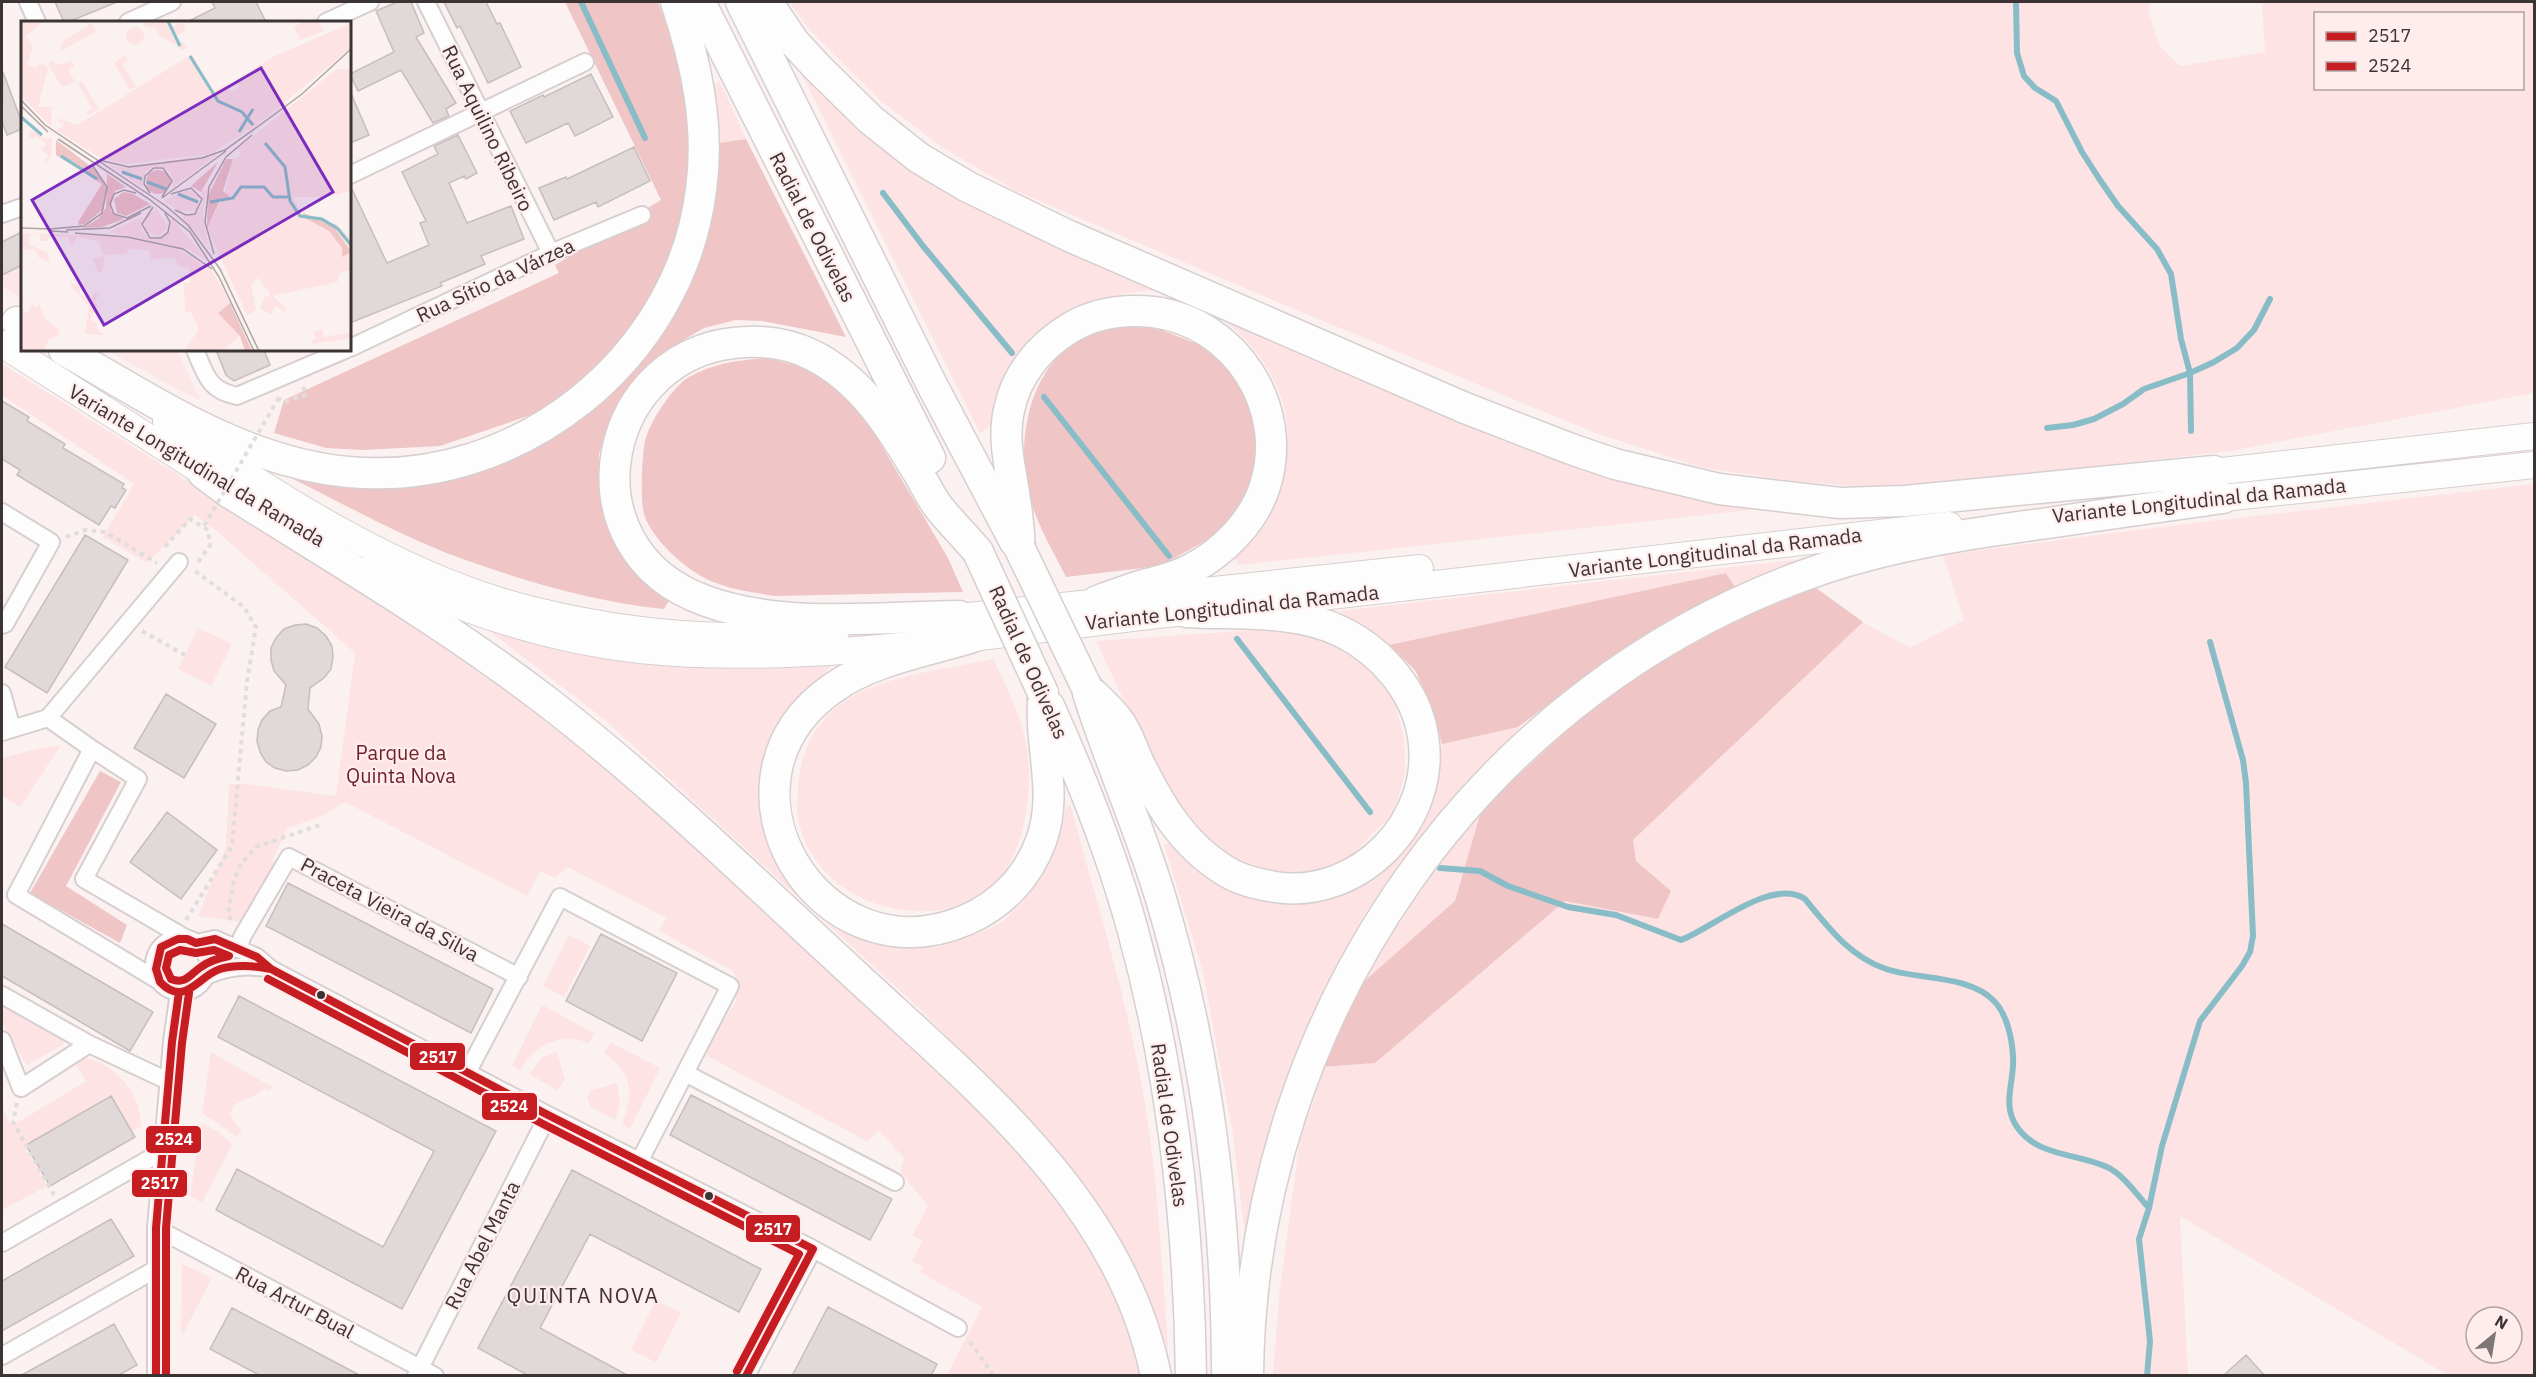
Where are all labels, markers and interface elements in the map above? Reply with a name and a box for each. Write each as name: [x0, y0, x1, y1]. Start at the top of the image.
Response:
legend: [2314, 12, 2524, 90]
inset map: [21, 21, 351, 351]
text: 2517: [2368, 24, 2411, 47]
street label: Rua Aquilino Ribeiro: [436, 40, 540, 216]
text: 2524: [2368, 54, 2411, 77]
street label: Radial de Odivelas: [763, 147, 863, 307]
street label: Rua Sítio da Várzea: [412, 231, 579, 328]
street label: Variante Longitudinal da Ramada: [64, 377, 331, 553]
street label: Variante Longitudinal da Ramada: [2051, 471, 2347, 529]
street label: Variante Longitudinal da Ramada: [1567, 521, 1863, 583]
street label: Variante Longitudinal da Ramada: [1084, 578, 1380, 636]
street label: Radial de Odivelas: [983, 581, 1075, 743]
park label: Parque da Quinta Nova: [346, 739, 456, 789]
street label: Praceta Vieira da Silva: [296, 851, 484, 968]
unlabelled marker: [315, 989, 327, 1001]
street label: Radial de Odivelas: [1145, 1041, 1195, 1209]
line badge: 2517: [409, 1042, 466, 1071]
text: 2517: [419, 1047, 457, 1067]
line badge: 2524: [481, 1092, 538, 1121]
text: 2524: [490, 1096, 529, 1116]
line badge: 2524: [145, 1125, 202, 1154]
text: 2524: [155, 1129, 194, 1149]
line badge: 2517: [131, 1169, 188, 1198]
text: 2517: [141, 1173, 179, 1193]
street label: Rua Abel Manta: [438, 1176, 526, 1314]
unlabelled marker: [703, 1190, 715, 1202]
line badge: 2517: [745, 1214, 801, 1243]
text: 2517: [754, 1219, 792, 1239]
street label: Rua Artur Bual: [231, 1259, 359, 1345]
district label: QUINTA NOVA: [507, 1281, 659, 1309]
north arrow: [2464, 1305, 2524, 1365]
text: N: [2491, 1310, 2512, 1334]

